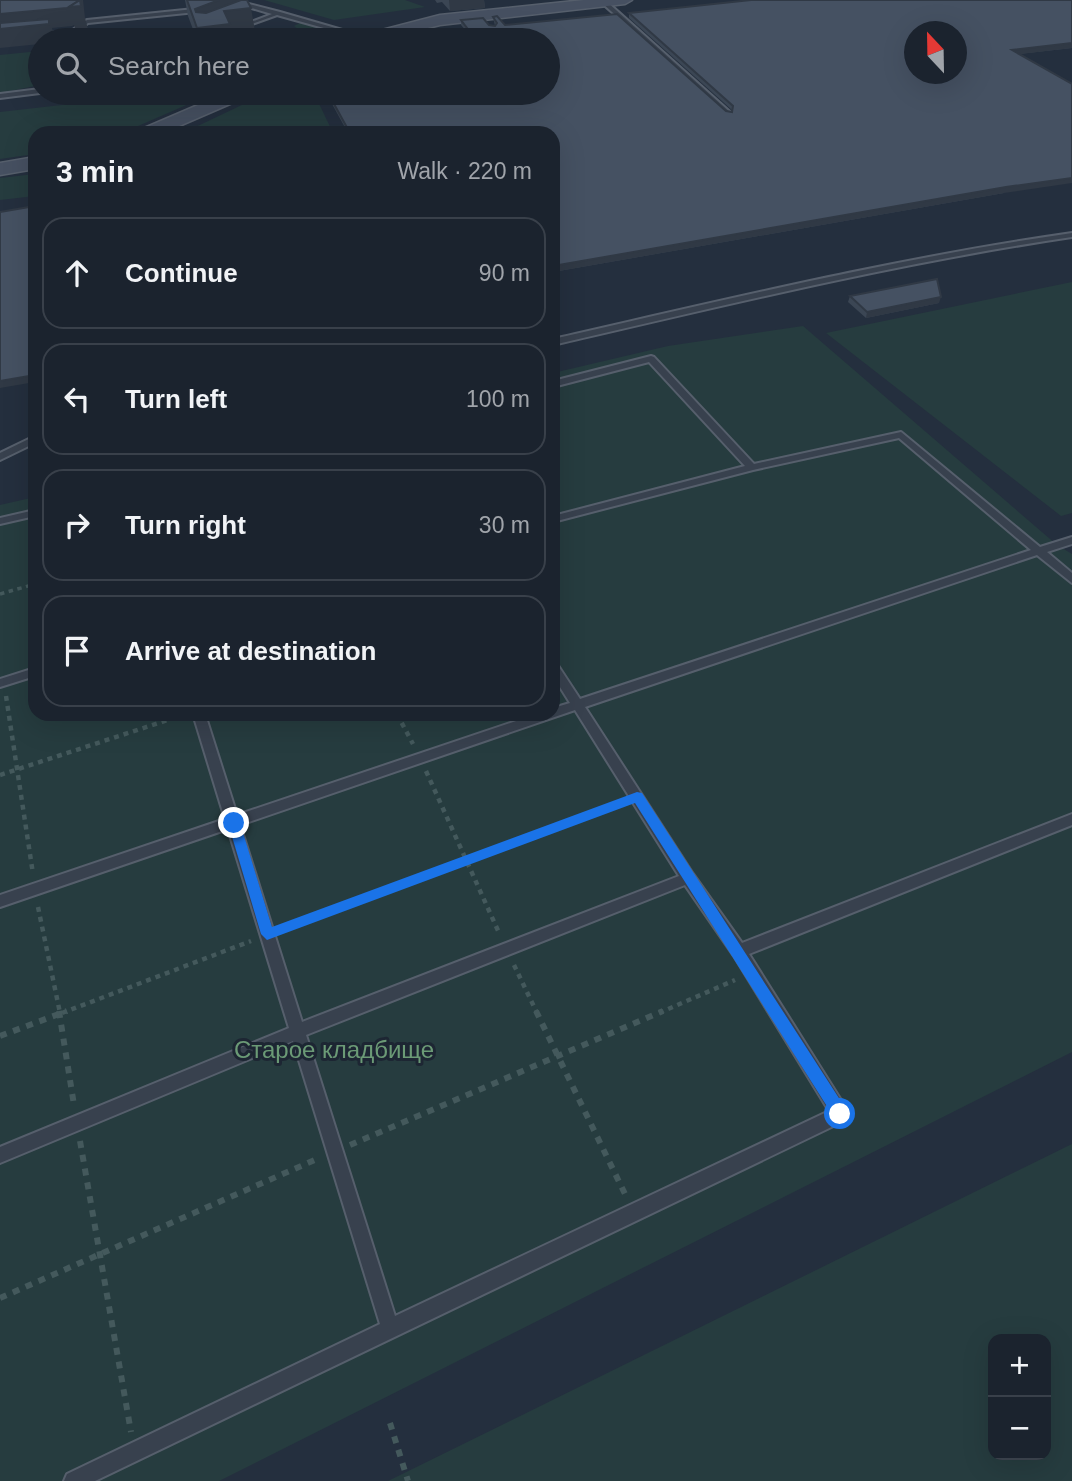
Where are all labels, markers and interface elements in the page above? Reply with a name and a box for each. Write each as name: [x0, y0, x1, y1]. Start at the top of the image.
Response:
north arrow: [904, 21, 967, 84]
search box: [28, 28, 560, 105]
icon: search: [52, 48, 90, 86]
text: Search here: [108, 51, 250, 81]
text: 3 min: [56, 155, 134, 188]
text: Walk · 220 m: [397, 158, 532, 184]
icon: ahead: [58, 254, 96, 292]
text: Continue: [125, 258, 238, 288]
text: 90 m: [479, 260, 530, 286]
icon: left: [58, 380, 96, 418]
text: Turn left: [125, 384, 227, 414]
text: 100 m: [466, 386, 530, 412]
icon: right: [58, 506, 96, 544]
text: Turn right: [125, 510, 246, 540]
text: 30 m: [479, 512, 530, 538]
icon: arrive: [58, 632, 96, 670]
text: Arrive at destination: [125, 636, 376, 666]
route end: [218, 807, 249, 838]
park label: Старое кладбище: [234, 1036, 434, 1063]
route start: [824, 1098, 855, 1129]
map controls: [988, 1334, 1051, 1460]
button: +: [988, 1334, 1051, 1397]
button: −: [988, 1397, 1051, 1460]

